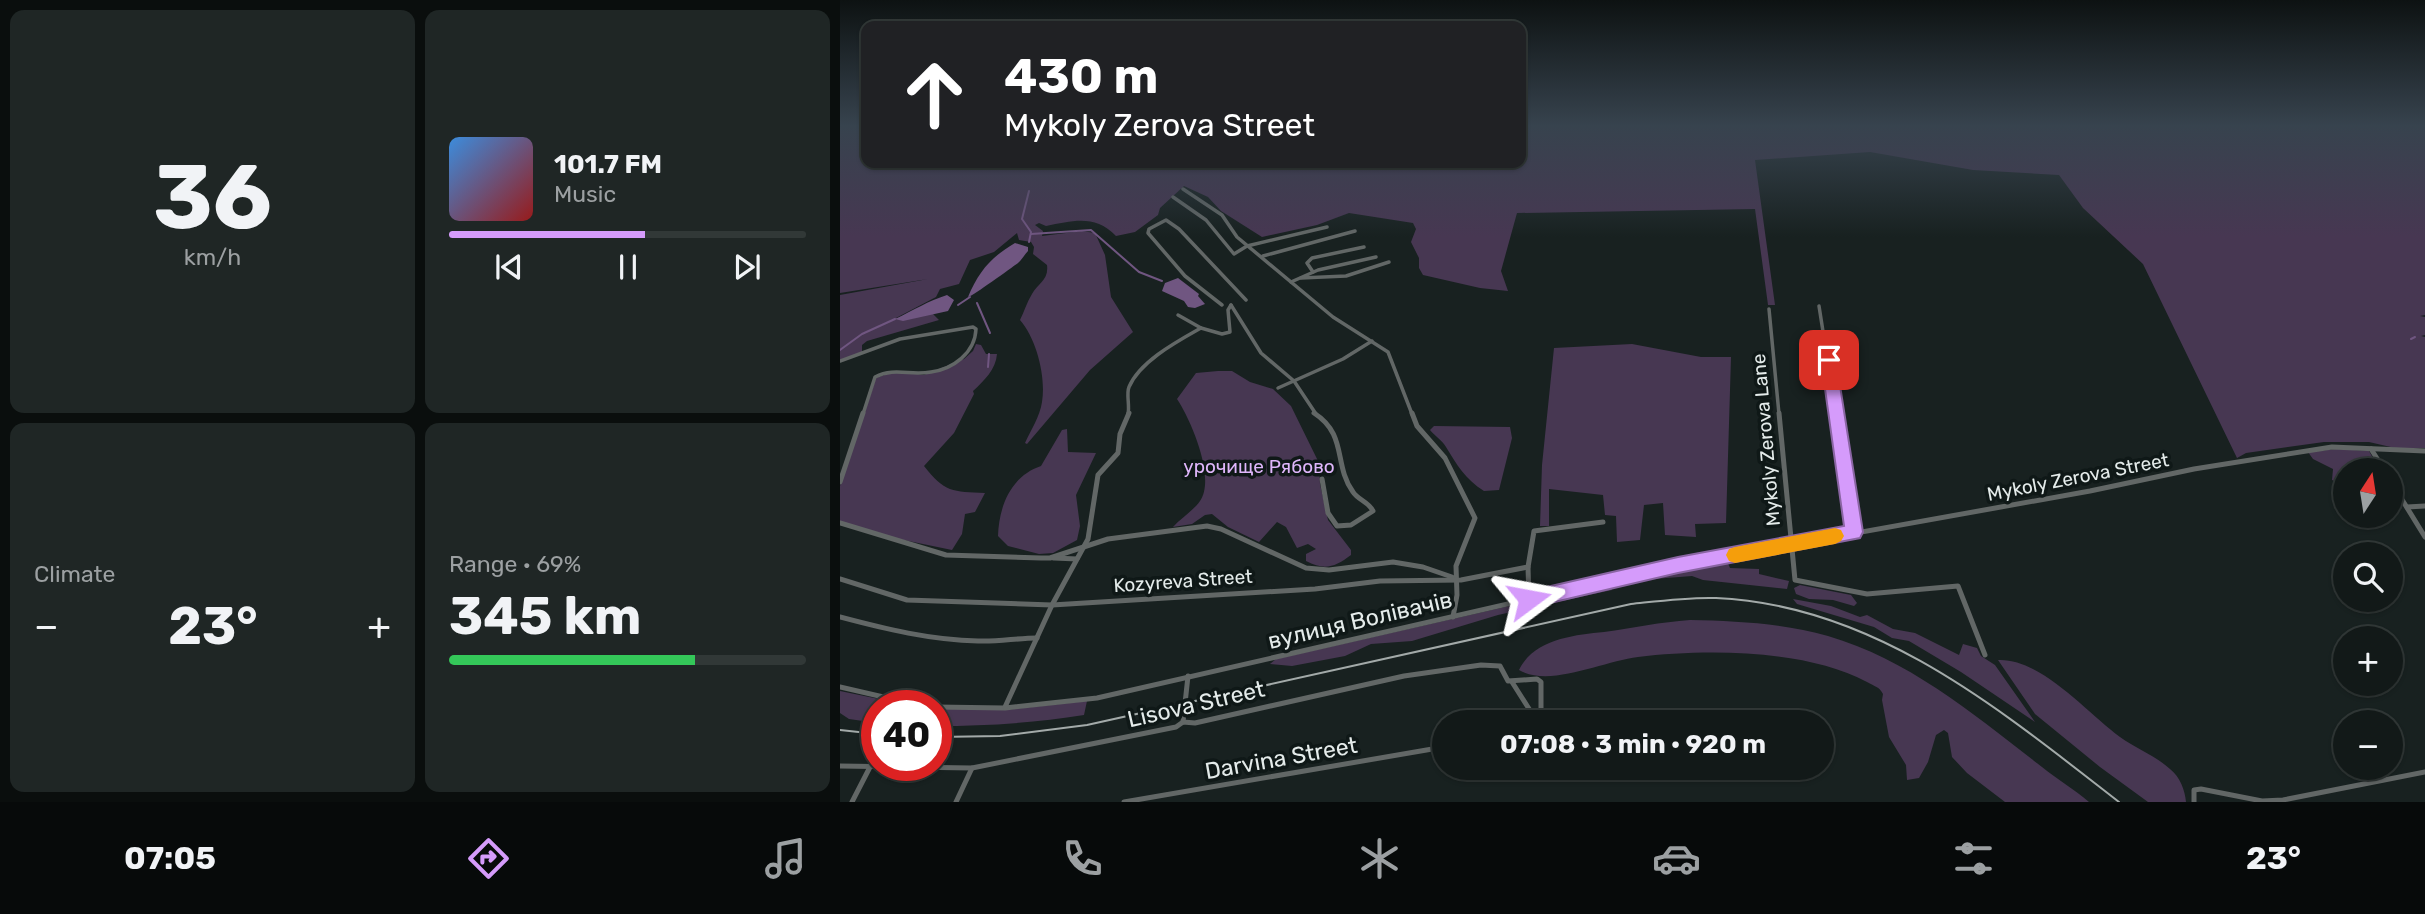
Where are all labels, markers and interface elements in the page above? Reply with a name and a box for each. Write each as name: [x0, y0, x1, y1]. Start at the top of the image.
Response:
text: 430 m: [1004, 47, 1158, 105]
icon: ahead: [889, 49, 980, 140]
text: Mykoly Zerova Street: [1004, 106, 1315, 144]
text: 36: [153, 143, 272, 251]
text: 101.7 FM: [554, 149, 662, 180]
text: Music: [554, 180, 616, 208]
text: km/h: [184, 243, 241, 271]
icon: previous: [490, 248, 528, 286]
icon: pause: [609, 248, 647, 286]
icon: next: [728, 248, 766, 286]
pin: [1799, 330, 1859, 390]
icon: arrive: [1810, 341, 1848, 379]
street label: Mykoly Zerova Lane: [1747, 353, 1785, 527]
street label: Mykoly Zerova Street: [1985, 448, 2171, 506]
park label: урочище Рябово: [1183, 455, 1335, 478]
north arrow: [2333, 458, 2403, 528]
map controls: [2333, 458, 2403, 780]
button: search: [2333, 542, 2403, 612]
text: Range · 69%: [449, 550, 581, 578]
text: Climate: [34, 560, 115, 588]
position arrow: [1492, 562, 1566, 636]
street label: Kozyreva Street: [1113, 565, 1254, 597]
text: 345 km: [449, 585, 642, 647]
street label: вулиця Волівачів: [1265, 585, 1455, 655]
text: 23°: [168, 595, 258, 657]
text: −: [34, 603, 59, 649]
text: +: [367, 603, 391, 649]
button: +: [2333, 626, 2403, 696]
street label: Lisova Street: [1125, 675, 1267, 733]
speed limit sign: 40: [861, 690, 952, 781]
button: −: [2333, 710, 2403, 780]
text: 07:08 · 3 min · 920 m: [1500, 729, 1766, 760]
street label: Darvina Street: [1203, 731, 1359, 785]
icon: directions: [464, 834, 513, 883]
icon: music: [761, 834, 810, 883]
icon: phone: [1058, 834, 1107, 883]
icon: climate: [1355, 834, 1404, 883]
icon: car: [1652, 834, 1701, 883]
icon: filters: [1949, 834, 1998, 883]
text: 07:05: [124, 839, 216, 877]
text: 23°: [2246, 839, 2301, 877]

